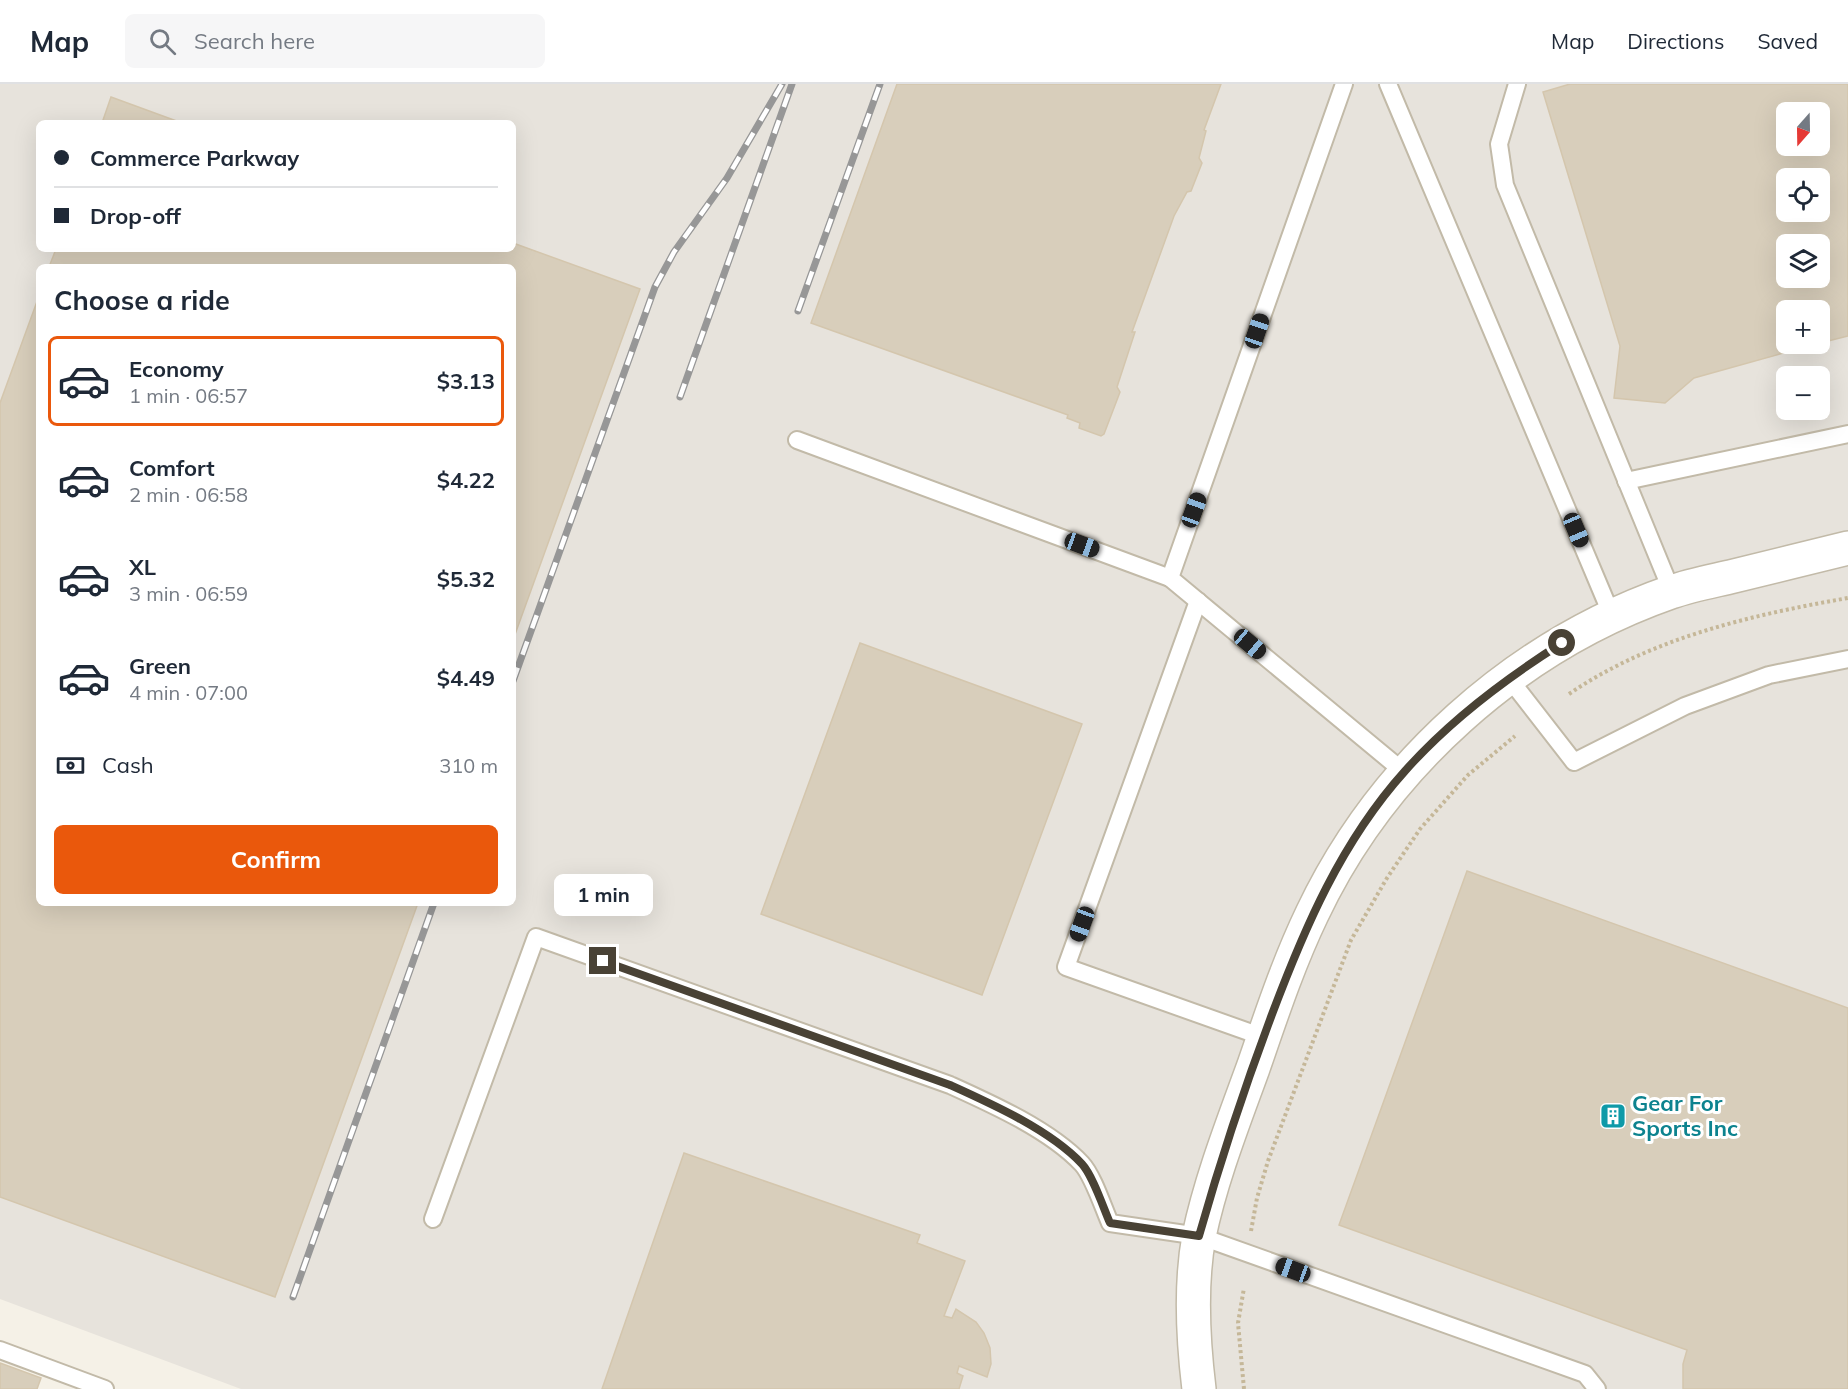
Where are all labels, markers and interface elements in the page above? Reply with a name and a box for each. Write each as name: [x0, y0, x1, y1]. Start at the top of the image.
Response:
search box: [125, 14, 545, 68]
text: Map: [30, 24, 89, 59]
icon: search: [146, 25, 179, 58]
text: Search here: [194, 27, 315, 55]
text: Map: [1551, 28, 1594, 54]
text: Directions: [1627, 28, 1724, 54]
text: Saved: [1757, 28, 1818, 54]
north arrow: [1776, 102, 1830, 156]
map controls: [1776, 102, 1830, 420]
text: Commerce Parkway: [90, 144, 299, 172]
button: locate: [1776, 168, 1830, 222]
text: Drop-off: [90, 202, 181, 230]
button: layers: [1776, 234, 1830, 288]
text: Choose a ride: [54, 283, 230, 317]
button: +: [1776, 300, 1830, 354]
car: [1243, 311, 1271, 351]
icon: car: [57, 354, 111, 408]
text: Economy: [129, 355, 224, 383]
button: −: [1776, 366, 1830, 420]
text: $3.13: [437, 367, 495, 395]
text: 1 min · 06:57: [129, 383, 248, 408]
icon: car: [57, 453, 111, 507]
text: Comfort: [129, 454, 215, 482]
text: $4.22: [437, 466, 495, 494]
text: 2 min · 06:58: [129, 482, 248, 507]
car: [1179, 490, 1209, 530]
car: [1561, 510, 1591, 550]
car: [1062, 530, 1102, 560]
icon: car: [57, 552, 111, 606]
text: XL: [129, 553, 156, 581]
text: $5.32: [437, 565, 495, 593]
text: 3 min · 06:59: [129, 581, 248, 606]
car: [1230, 626, 1270, 662]
route start: [1548, 629, 1575, 656]
icon: car: [57, 651, 111, 705]
text: Green: [129, 652, 191, 680]
text: $4.49: [437, 664, 495, 692]
text: 4 min · 07:00: [129, 680, 248, 705]
icon: cash: [54, 749, 87, 782]
text: Cash: [102, 751, 154, 779]
text: 310 m: [439, 753, 498, 778]
button: Confirm: [54, 825, 498, 894]
callout: 1 min: [554, 874, 652, 916]
text: 1 min: [577, 882, 630, 907]
car: [1067, 904, 1097, 944]
route end: [589, 947, 616, 974]
place label: Gear For Sports Inc: [1632, 1089, 1738, 1142]
building icon: Gear For Sports Inc: [1598, 1101, 1628, 1131]
car: [1273, 1255, 1313, 1285]

